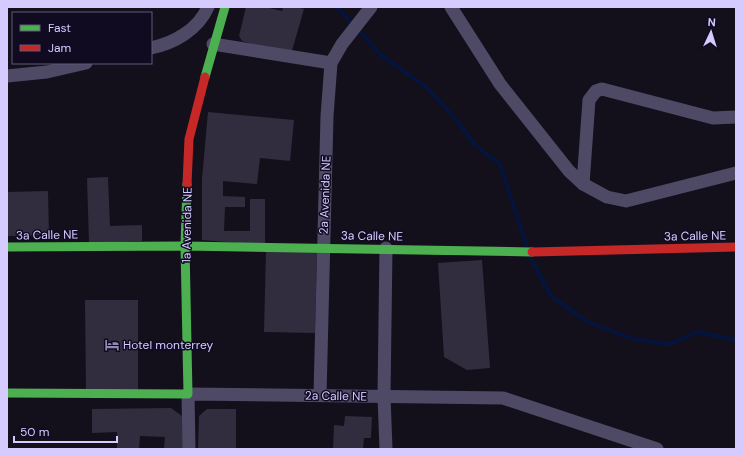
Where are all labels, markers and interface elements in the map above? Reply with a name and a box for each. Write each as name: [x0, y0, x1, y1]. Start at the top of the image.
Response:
legend: [12, 12, 152, 64]
north arrow: [691, 12, 731, 52]
text: N: [707, 15, 716, 29]
text: Fast: [48, 20, 71, 36]
text: Jam: [48, 40, 71, 56]
street label: 2a Avenida NE: [316, 155, 334, 235]
street label: 1a Avenida NE: [178, 187, 196, 263]
street label: 3a Calle NE: [16, 226, 79, 244]
street label: 3a Calle NE: [341, 227, 404, 245]
street label: 3a Calle NE: [664, 227, 727, 245]
hotel icon: Hotel monterrey: [104, 337, 120, 353]
place label: Hotel monterrey: [123, 337, 214, 353]
street label: 2a Calle NE: [305, 387, 367, 405]
scale bar: [14, 418, 117, 444]
text: 50 m: [20, 424, 49, 440]

